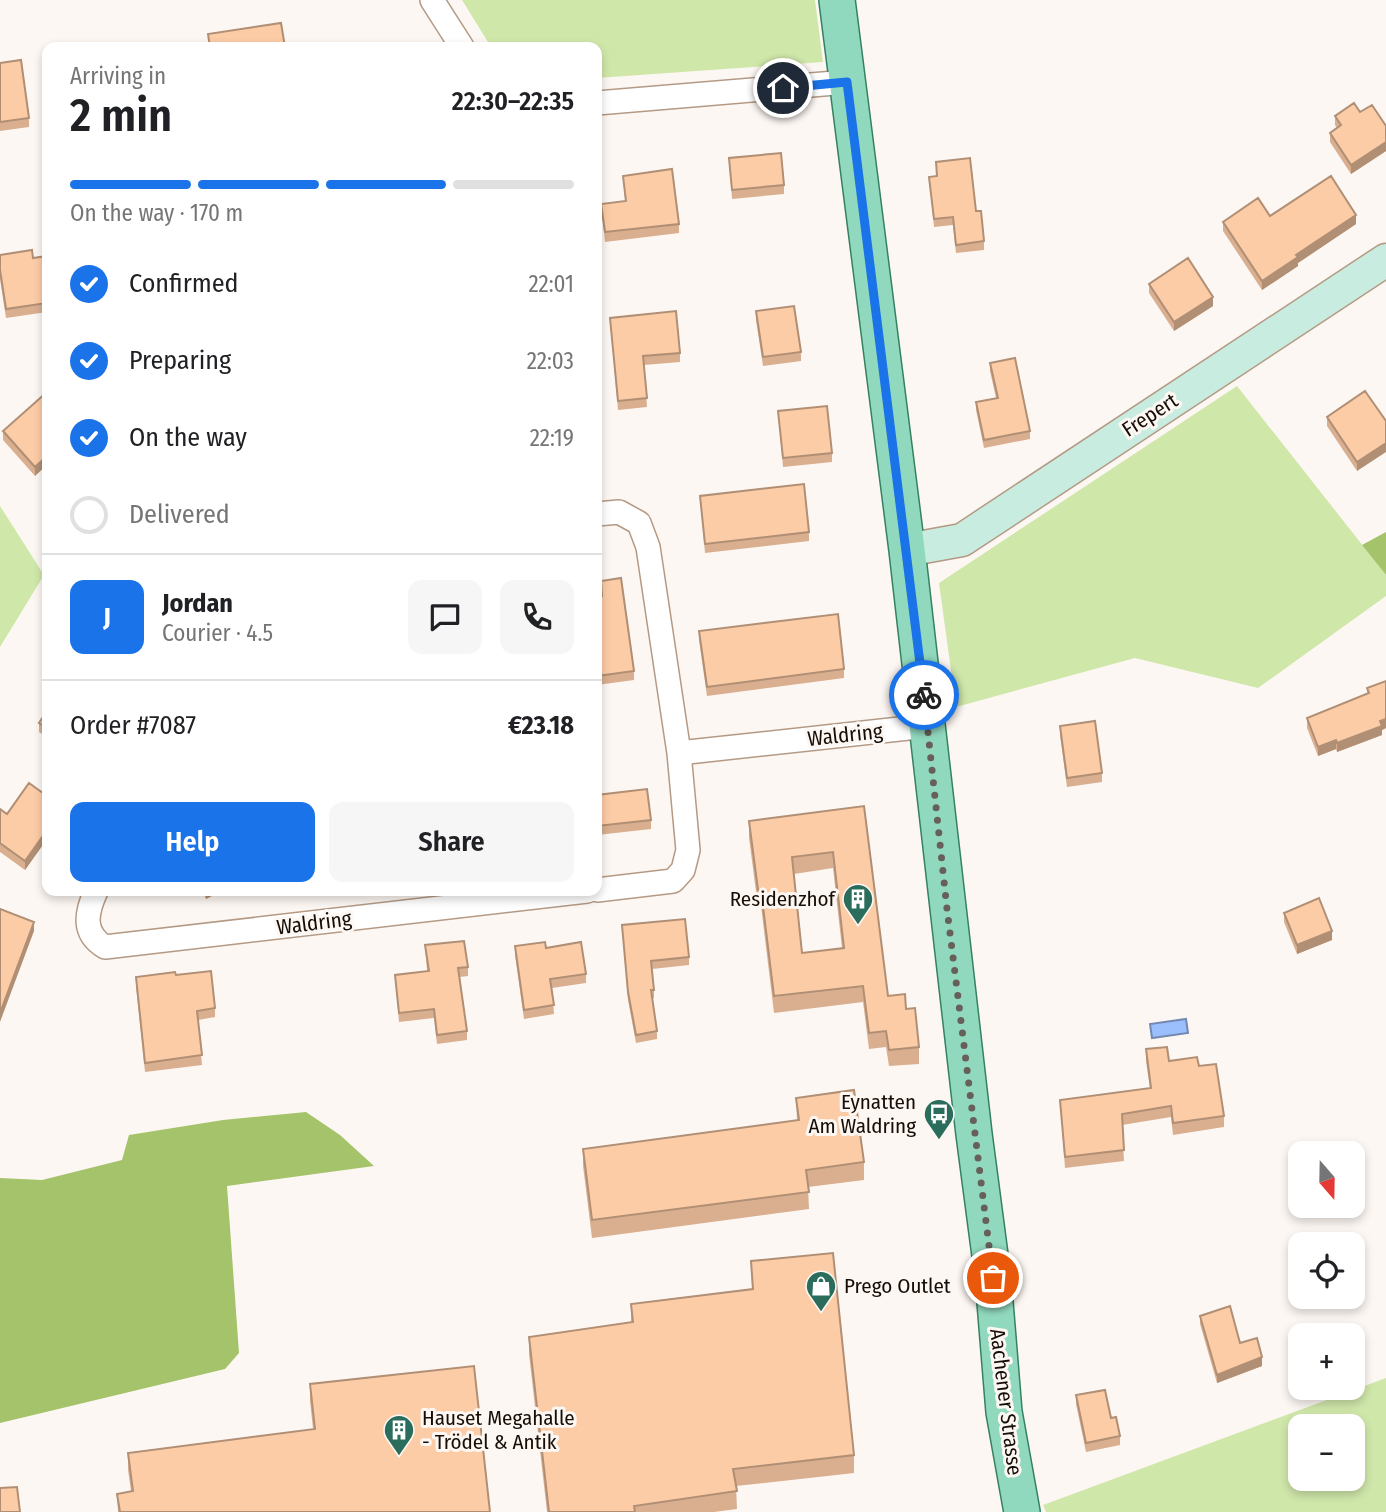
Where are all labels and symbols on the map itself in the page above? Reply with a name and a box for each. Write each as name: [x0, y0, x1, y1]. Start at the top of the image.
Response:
pin: [753, 58, 813, 118]
street label: Frepert: [1117, 387, 1183, 443]
courier: [889, 660, 959, 730]
street label: Waldring: [806, 718, 884, 752]
building icon: Residenzhof: [841, 882, 875, 926]
place label: Residenzhof: [730, 886, 837, 912]
street label: Waldring: [275, 905, 353, 940]
place label: Eynatten Am Waldring: [808, 1089, 916, 1139]
bus stop icon: Eynatten Am Waldring: [922, 1097, 956, 1141]
north arrow: [1288, 1141, 1365, 1218]
pin: [963, 1248, 1023, 1308]
shop icon: Prego Outlet: [804, 1269, 838, 1313]
place label: Prego Outlet: [844, 1273, 951, 1299]
street label: Aachener Strasse: [984, 1327, 1028, 1477]
place label: Hauset Megahalle - Trödel & Antik: [422, 1405, 575, 1455]
building icon: Hauset Megahalle - Trödel & Antik: [382, 1413, 416, 1457]

